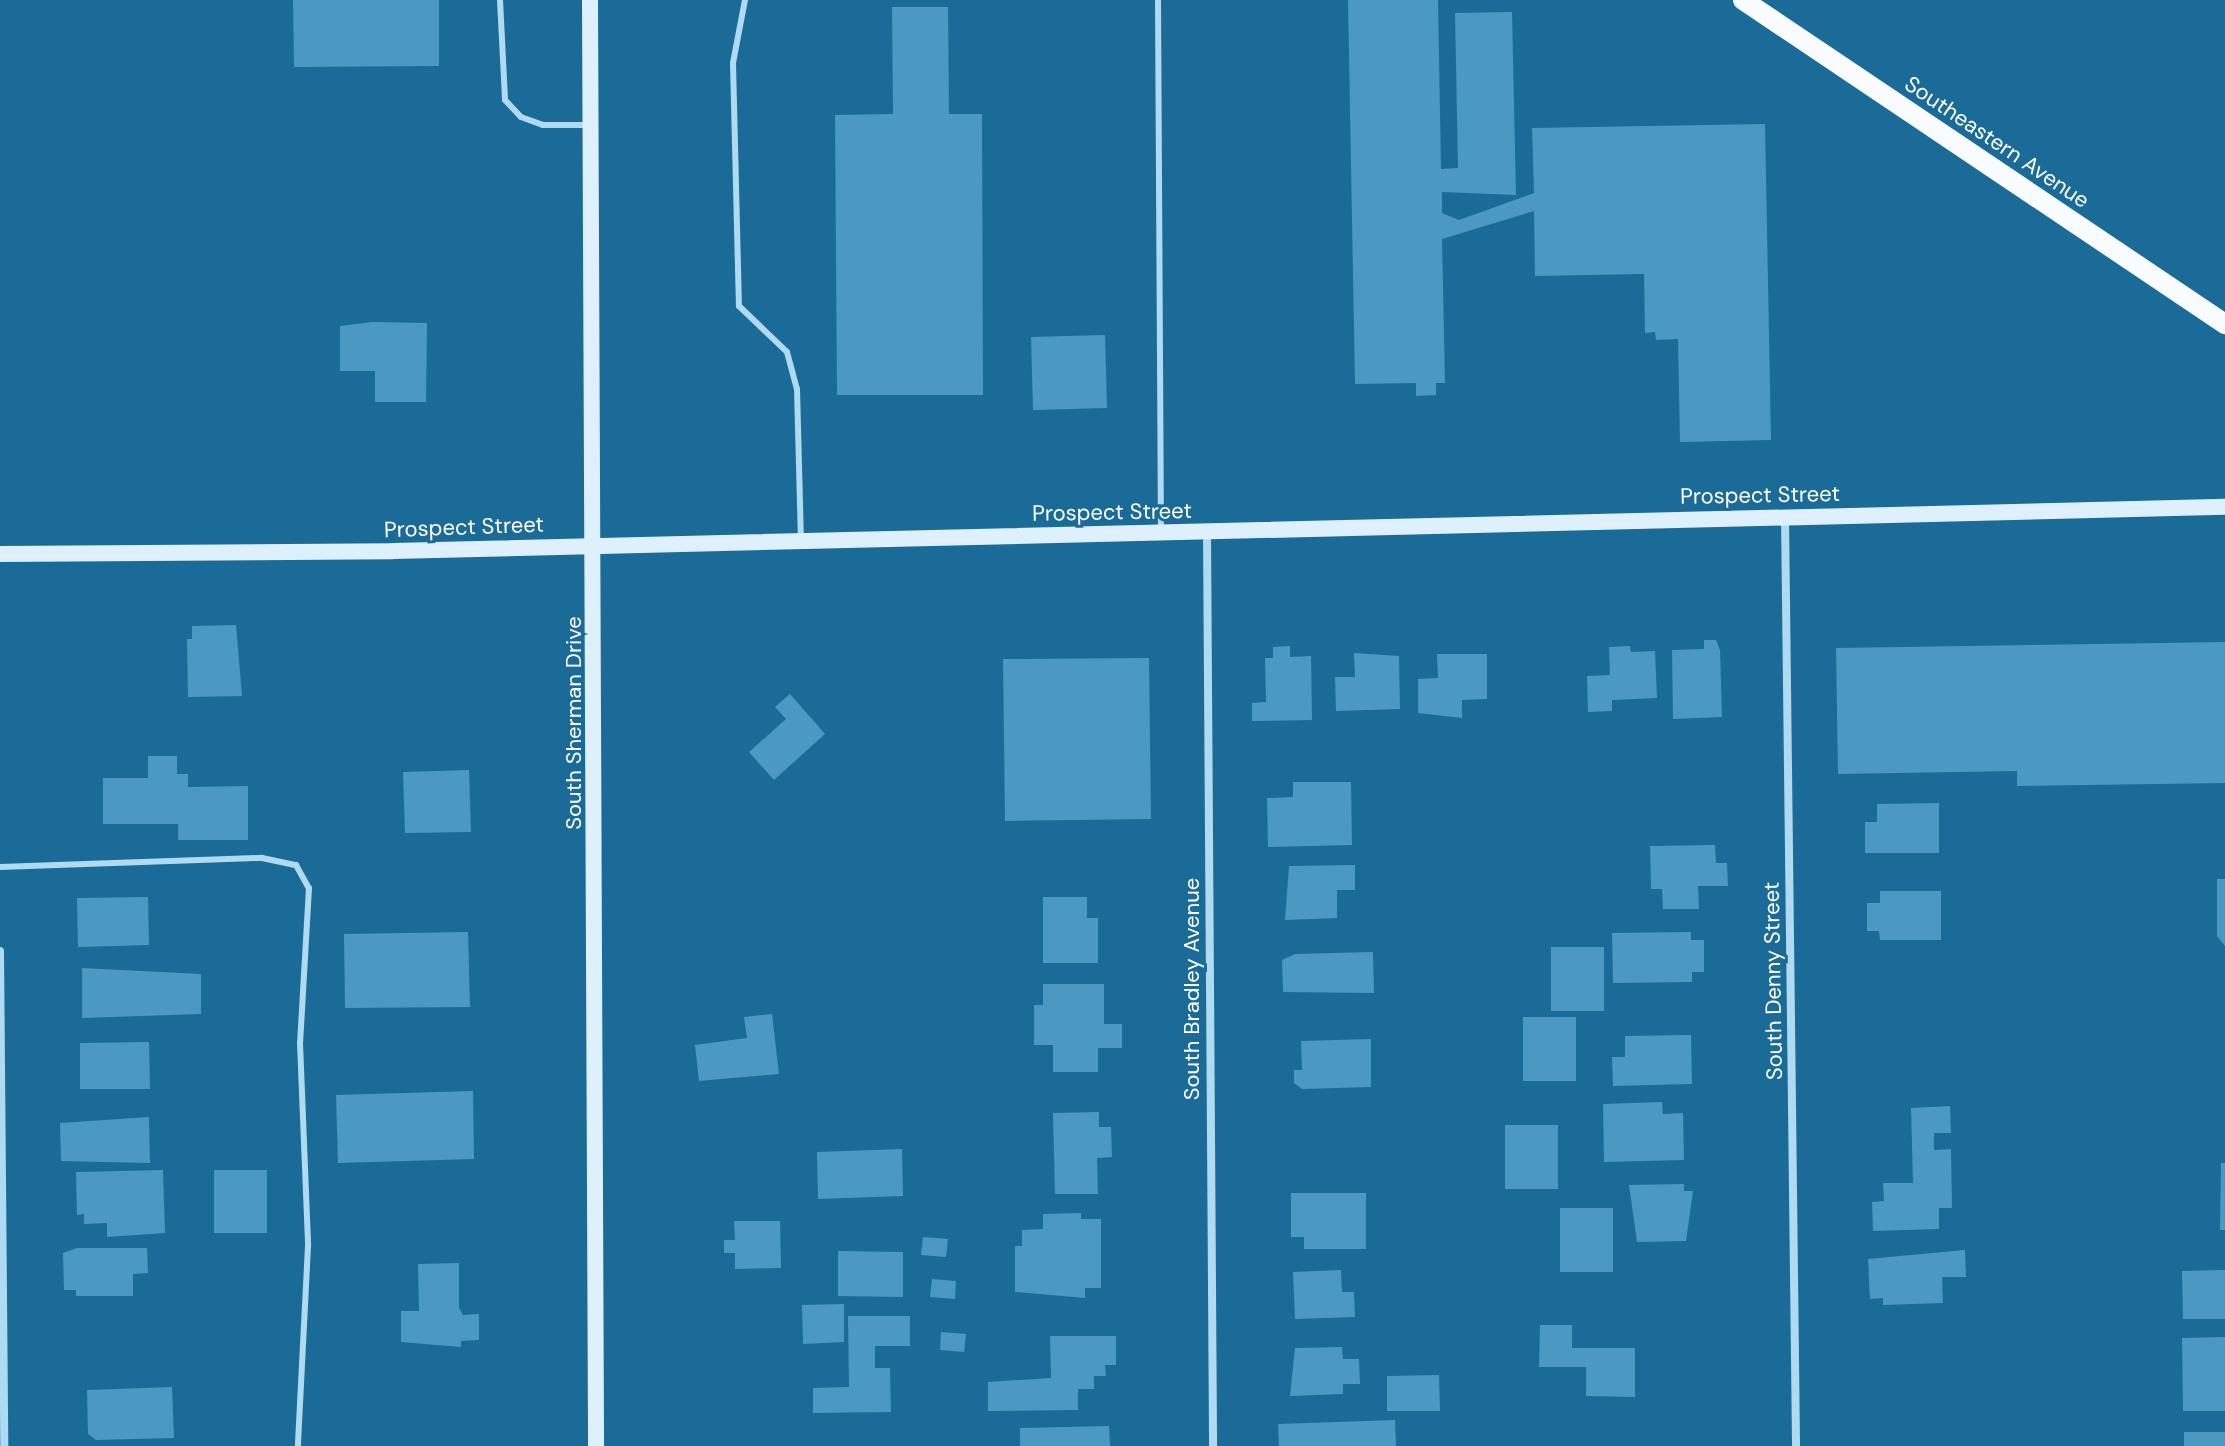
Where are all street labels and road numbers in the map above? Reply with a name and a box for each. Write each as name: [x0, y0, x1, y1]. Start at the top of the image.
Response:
street label: Southeastern Avenue: [1900, 70, 2094, 214]
street label: Prospect Street: [1680, 480, 1840, 510]
street label: Prospect Street: [1032, 497, 1192, 527]
street label: Prospect Street: [384, 511, 544, 543]
street label: South Sherman Drive: [561, 616, 587, 830]
street label: South Bradley Avenue: [1179, 878, 1205, 1100]
street label: South Denny Street: [1758, 882, 1788, 1080]

